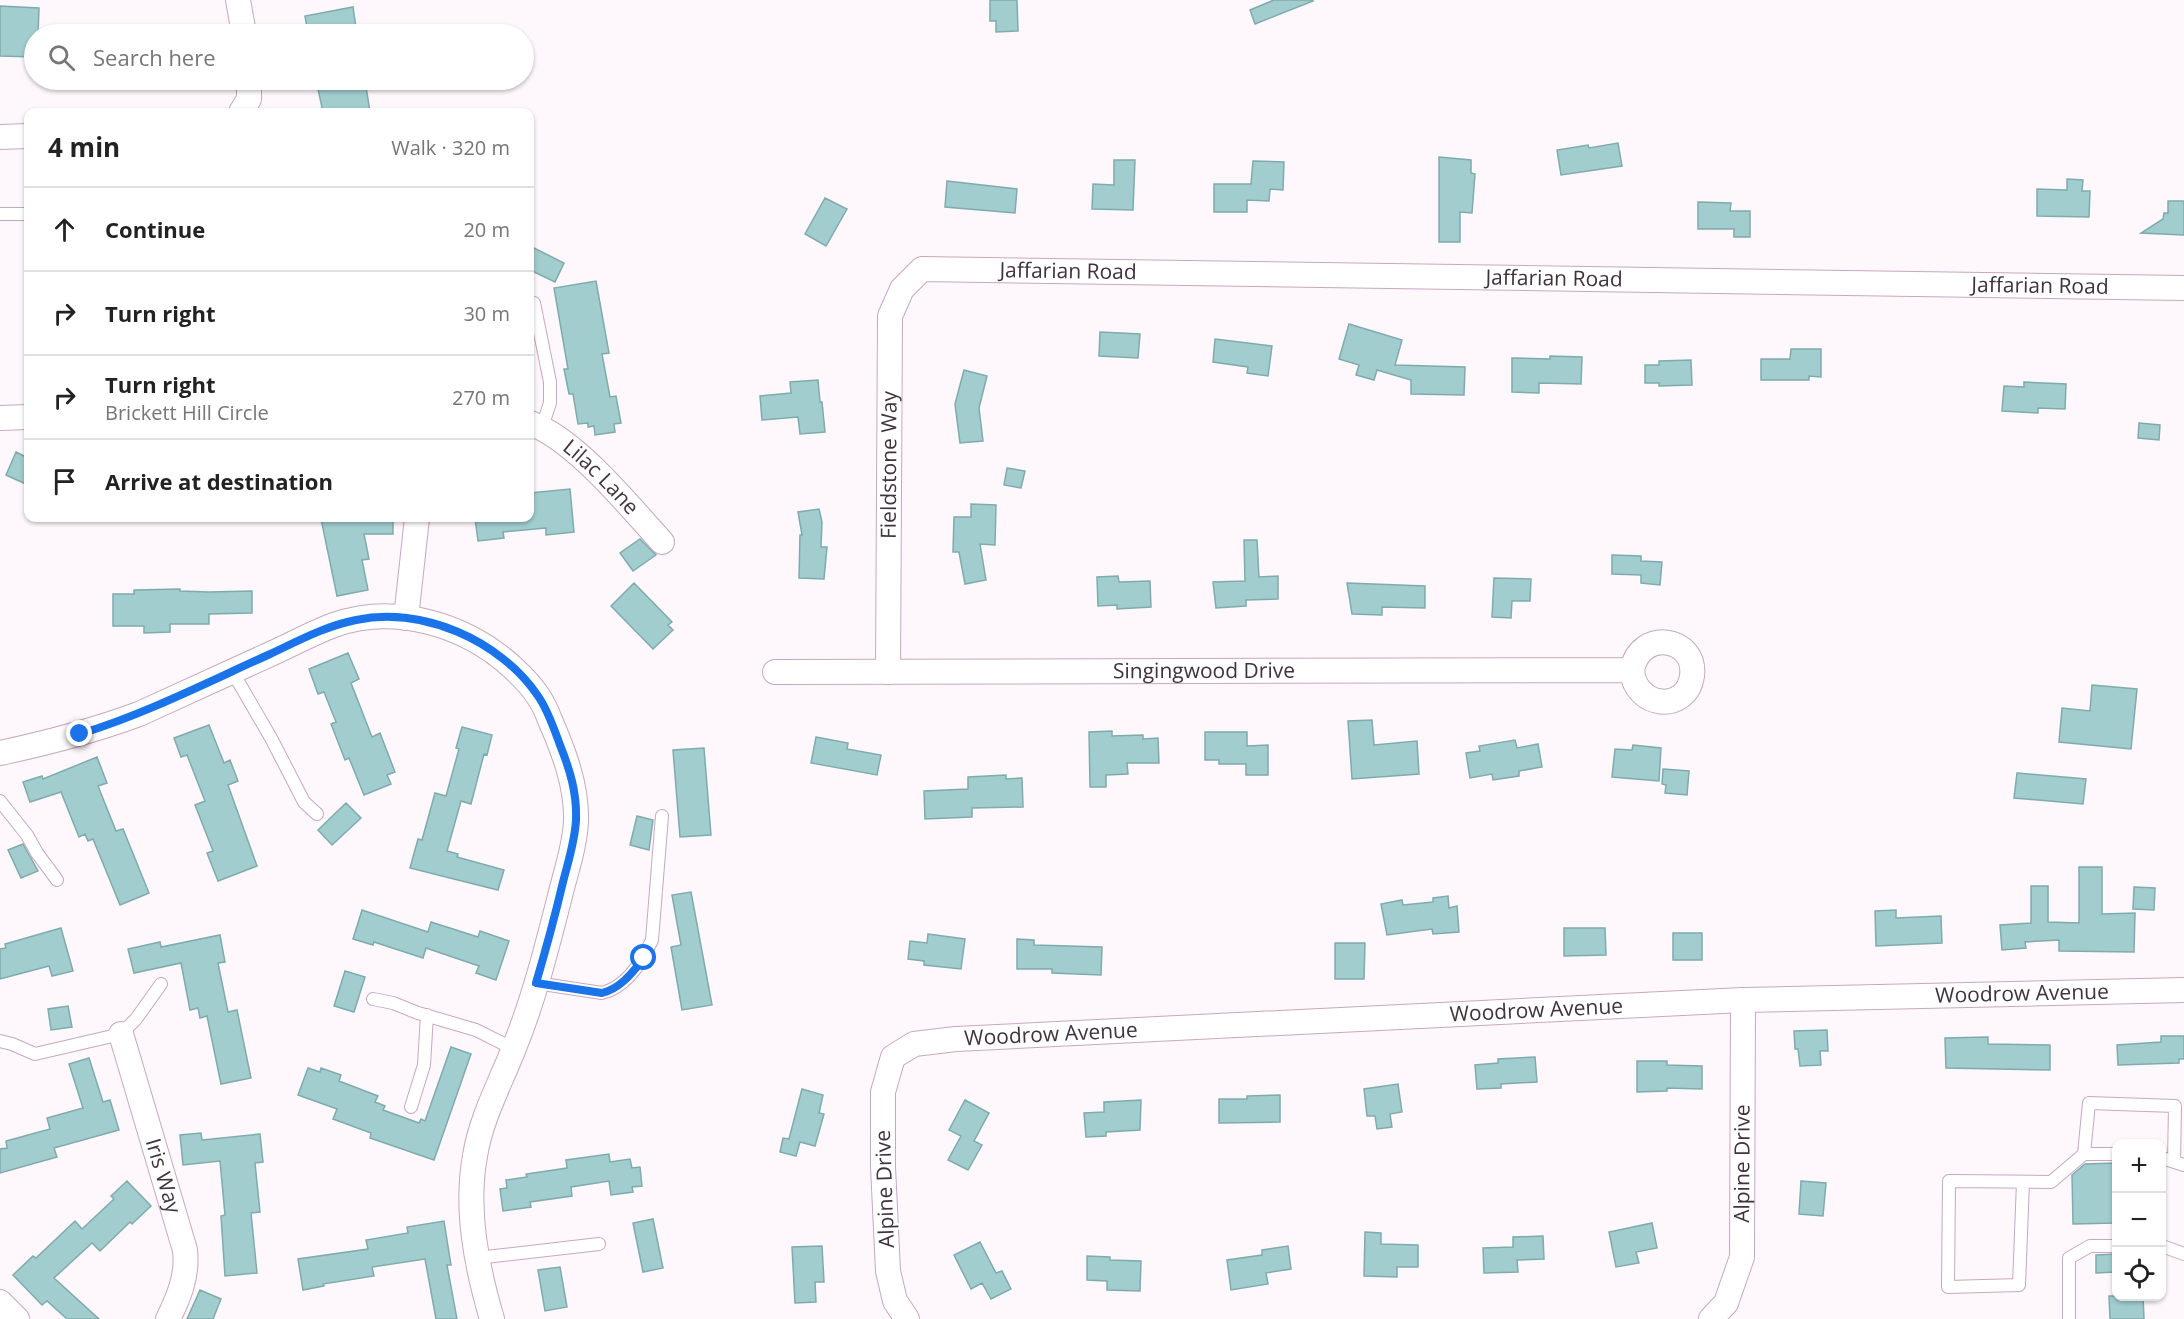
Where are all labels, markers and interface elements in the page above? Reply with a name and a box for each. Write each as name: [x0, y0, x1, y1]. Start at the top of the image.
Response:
search box: [24, 24, 534, 90]
icon: search: [45, 41, 78, 74]
text: Search here: [93, 42, 216, 72]
text: 4 min: [48, 129, 120, 165]
text: Walk · 320 m: [391, 134, 510, 161]
icon: ahead: [48, 213, 81, 246]
text: Continue: [105, 214, 205, 244]
text: 20 m: [463, 216, 510, 243]
street label: Jaffarian Road: [997, 255, 1137, 285]
street label: Jaffarian Road: [1483, 262, 1623, 293]
street label: Jaffarian Road: [1969, 270, 2109, 300]
icon: right: [48, 297, 81, 330]
text: Turn right: [105, 298, 216, 328]
text: 30 m: [463, 300, 510, 327]
text: Turn right: [105, 369, 216, 399]
icon: right: [48, 381, 81, 414]
text: 270 m: [452, 384, 510, 411]
street label: Fieldstone Way: [874, 390, 903, 539]
text: Brickett Hill Circle: [105, 399, 269, 426]
street label: Lilac Lane: [558, 432, 646, 520]
icon: arrive: [48, 465, 81, 498]
text: Arrive at destination: [105, 466, 333, 496]
street label: Singingwood Drive: [1113, 656, 1295, 684]
route end: [66, 720, 92, 746]
route start: [630, 944, 656, 970]
street label: Woodrow Avenue: [1935, 977, 2109, 1009]
street label: Woodrow Avenue: [1449, 991, 1624, 1028]
street label: Woodrow Avenue: [963, 1015, 1138, 1052]
street label: Alpine Drive: [1727, 1104, 1756, 1223]
street label: Alpine Drive: [868, 1129, 900, 1249]
street label: Iris Way: [140, 1135, 188, 1217]
map controls: [2112, 1139, 2166, 1301]
button: +: [2112, 1139, 2166, 1193]
button: −: [2112, 1193, 2166, 1247]
button: locate: [2112, 1247, 2166, 1301]

